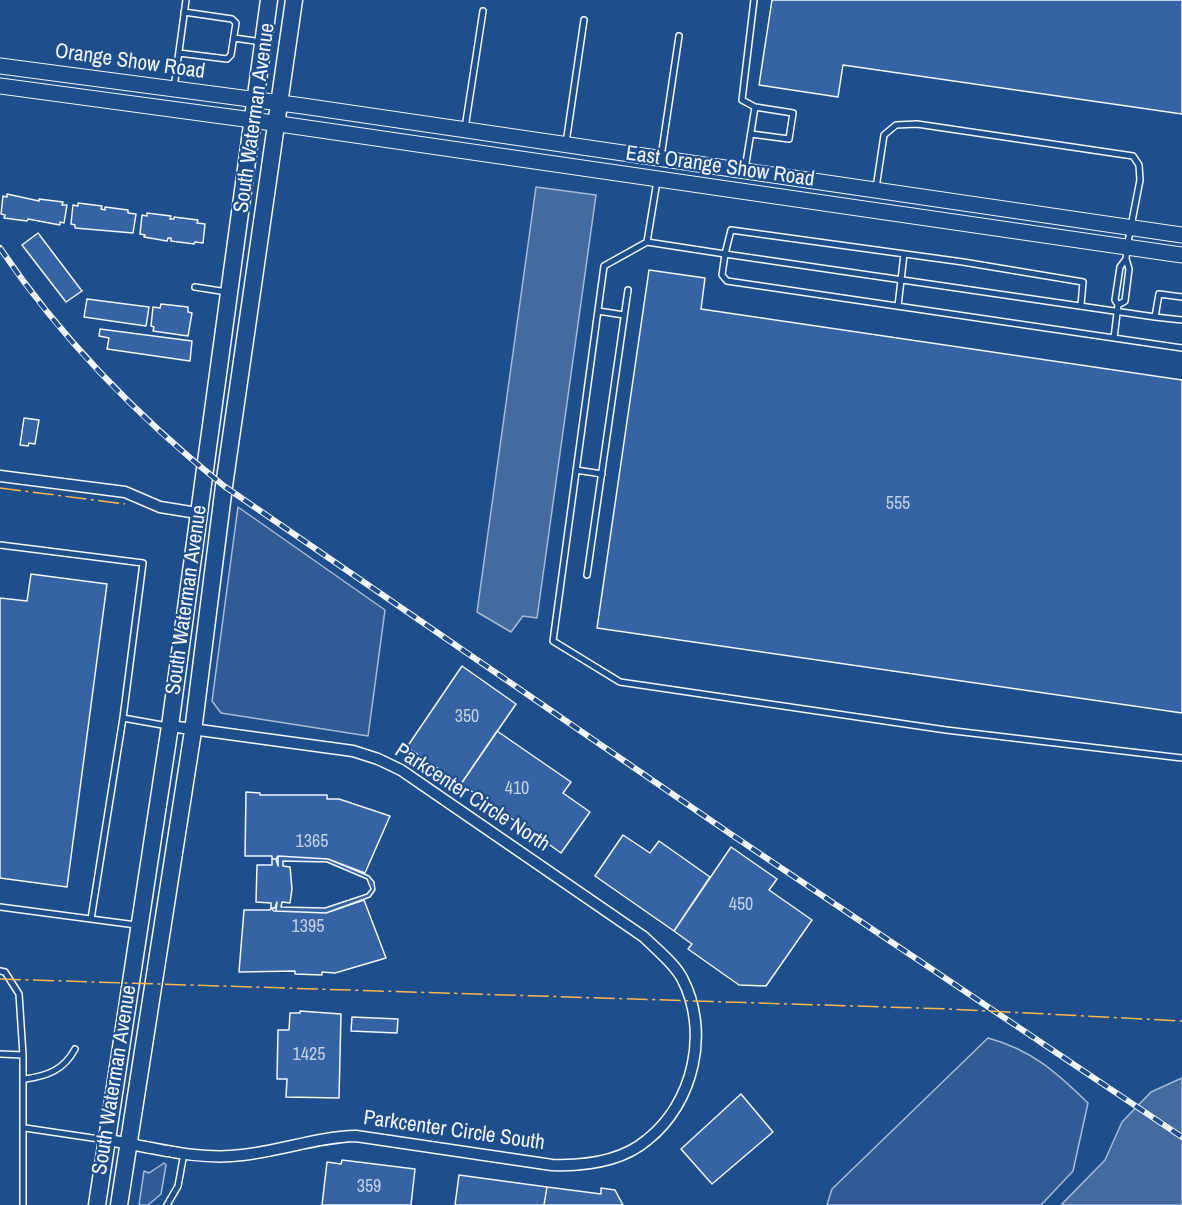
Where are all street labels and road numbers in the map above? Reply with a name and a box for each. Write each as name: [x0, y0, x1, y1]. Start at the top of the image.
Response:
street label: South Waterman Avenue: [229, 21, 281, 215]
street label: Orange Show Road: [53, 39, 207, 85]
street label: East Orange Show Road: [624, 141, 816, 193]
street label: South Waterman Avenue: [161, 503, 213, 697]
street label: Parkcenter Circle North: [390, 738, 554, 858]
street label: South Waterman Avenue: [88, 983, 142, 1177]
street label: Parkcenter Circle South: [362, 1106, 546, 1156]

